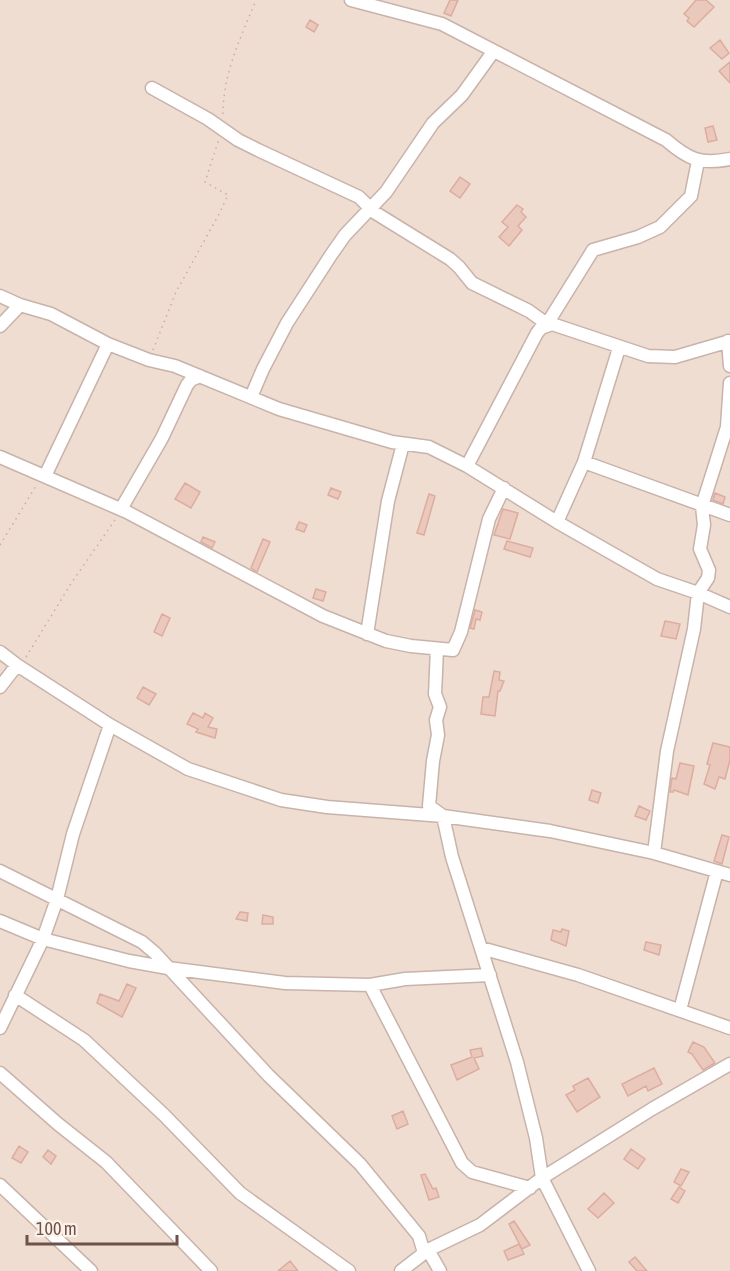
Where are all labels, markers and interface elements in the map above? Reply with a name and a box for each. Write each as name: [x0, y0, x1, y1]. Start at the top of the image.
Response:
scale bar: [27, 1208, 177, 1246]
text: 100 m: [36, 1218, 77, 1239]

